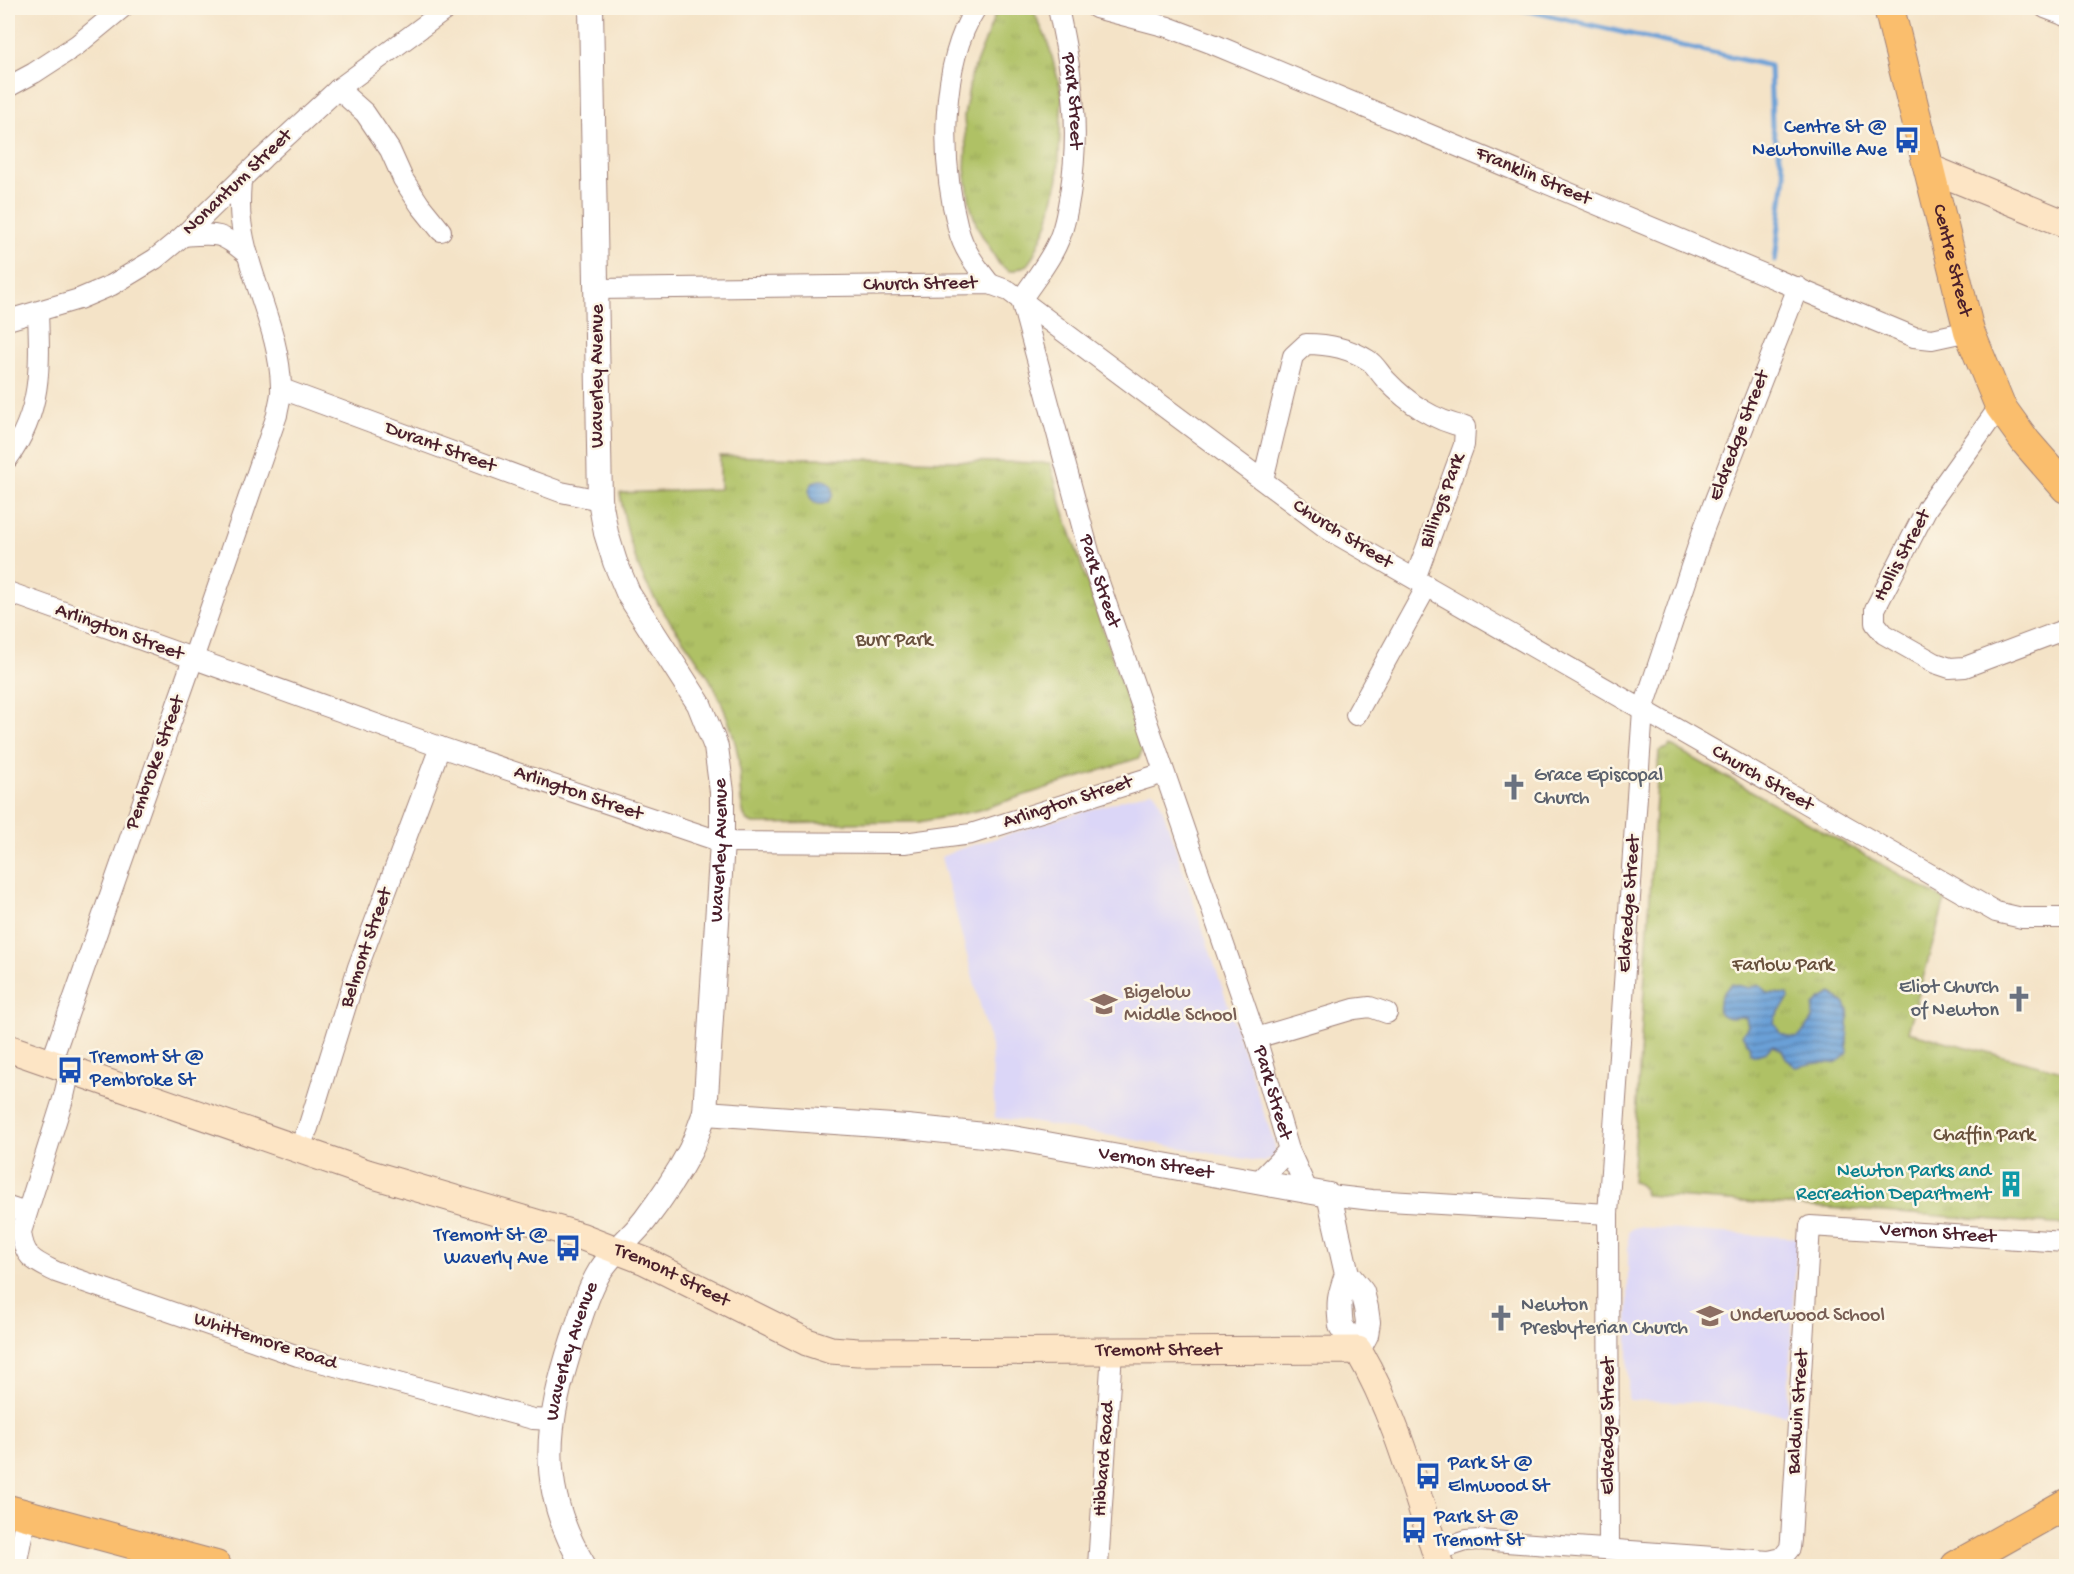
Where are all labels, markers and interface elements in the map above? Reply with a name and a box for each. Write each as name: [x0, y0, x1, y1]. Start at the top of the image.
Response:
street label: Park Street: [1055, 50, 1086, 151]
place label: Centre St @ Newtonville Ave: [1752, 117, 1888, 163]
street label: Nonantum Street: [178, 124, 299, 241]
bus stop icon: Centre St @ Newtonville Ave: [1892, 125, 1922, 155]
street label: Franklin Street: [1471, 142, 1596, 212]
street label: Centre Street: [1927, 202, 1977, 320]
street label: Church Street: [863, 272, 979, 297]
street label: Waverley Avenue: [587, 303, 610, 448]
street label: Eldredge Street: [1705, 366, 1776, 504]
street label: Durant Street: [380, 417, 500, 479]
street label: Billings Park: [1415, 449, 1471, 552]
street label: Church Street: [1288, 495, 1398, 576]
street label: Hollis Street: [1869, 505, 1938, 606]
street label: Park Street: [1073, 531, 1126, 632]
street label: Arlington Street: [52, 599, 188, 667]
park label: Burr Park: [855, 630, 934, 653]
street label: Pembroke Street: [121, 691, 192, 834]
street label: Church Street: [1707, 741, 1819, 818]
street label: Arlington Street: [511, 761, 647, 827]
place label: Grace Episcopal Church: [1534, 765, 1663, 811]
street label: Arlington Street: [1000, 771, 1137, 835]
church icon: Grace Episcopal Church: [1499, 772, 1529, 802]
street label: Waverley Avenue: [705, 776, 734, 923]
street label: Eldredge Street: [1614, 833, 1646, 973]
street label: Belmont Street: [335, 883, 399, 1012]
park label: Farlow Park: [1731, 955, 1836, 978]
place label: Eliot Church of Newton: [1899, 977, 1999, 1023]
place label: Bigelow Middle School: [1123, 982, 1237, 1028]
church icon: Eliot Church of Newton: [2004, 984, 2034, 1014]
school or university icon: Bigelow Middle School: [1089, 989, 1119, 1019]
street label: Park Street: [1247, 1042, 1297, 1144]
place label: Tremont St @ Pembroke St: [89, 1047, 204, 1093]
bus stop icon: Tremont St @ Pembroke St: [55, 1055, 85, 1085]
park label: Chaffin Park: [1933, 1125, 2037, 1148]
street label: Vernon Street: [1095, 1142, 1217, 1186]
place label: Newton Parks and Recreation Department: [1796, 1161, 1993, 1207]
building icon: Newton Parks and Recreation Department: [1996, 1169, 2026, 1199]
street label: Vernon Street: [1878, 1219, 1998, 1249]
place label: Tremont St @ Waverly Ave: [433, 1225, 549, 1271]
bus stop icon: Tremont St @ Waverly Ave: [553, 1233, 583, 1263]
street label: Tremont Street: [609, 1238, 735, 1314]
street label: Waverley Avenue: [541, 1278, 604, 1423]
place label: Newton Presbyterian Church: [1520, 1295, 1688, 1341]
school or university icon: Underwood School: [1695, 1301, 1725, 1331]
church icon: Newton Presbyterian Church: [1486, 1303, 1516, 1333]
place label: Underwood School: [1730, 1305, 1885, 1328]
street label: Whittemore Road: [191, 1308, 342, 1377]
street label: Tremont Street: [1095, 1339, 1223, 1363]
street label: Baldwin Street: [1783, 1347, 1815, 1476]
street label: Eldredge Street: [1598, 1355, 1621, 1495]
street label: Hibbard Road: [1090, 1398, 1121, 1517]
place label: Park St @ Elmwood St: [1447, 1453, 1551, 1499]
bus stop icon: Park St @ Elmwood St: [1413, 1461, 1443, 1491]
place label: Park St @ Tremont St: [1433, 1507, 1525, 1553]
bus stop icon: Park St @ Tremont St: [1399, 1515, 1429, 1545]

